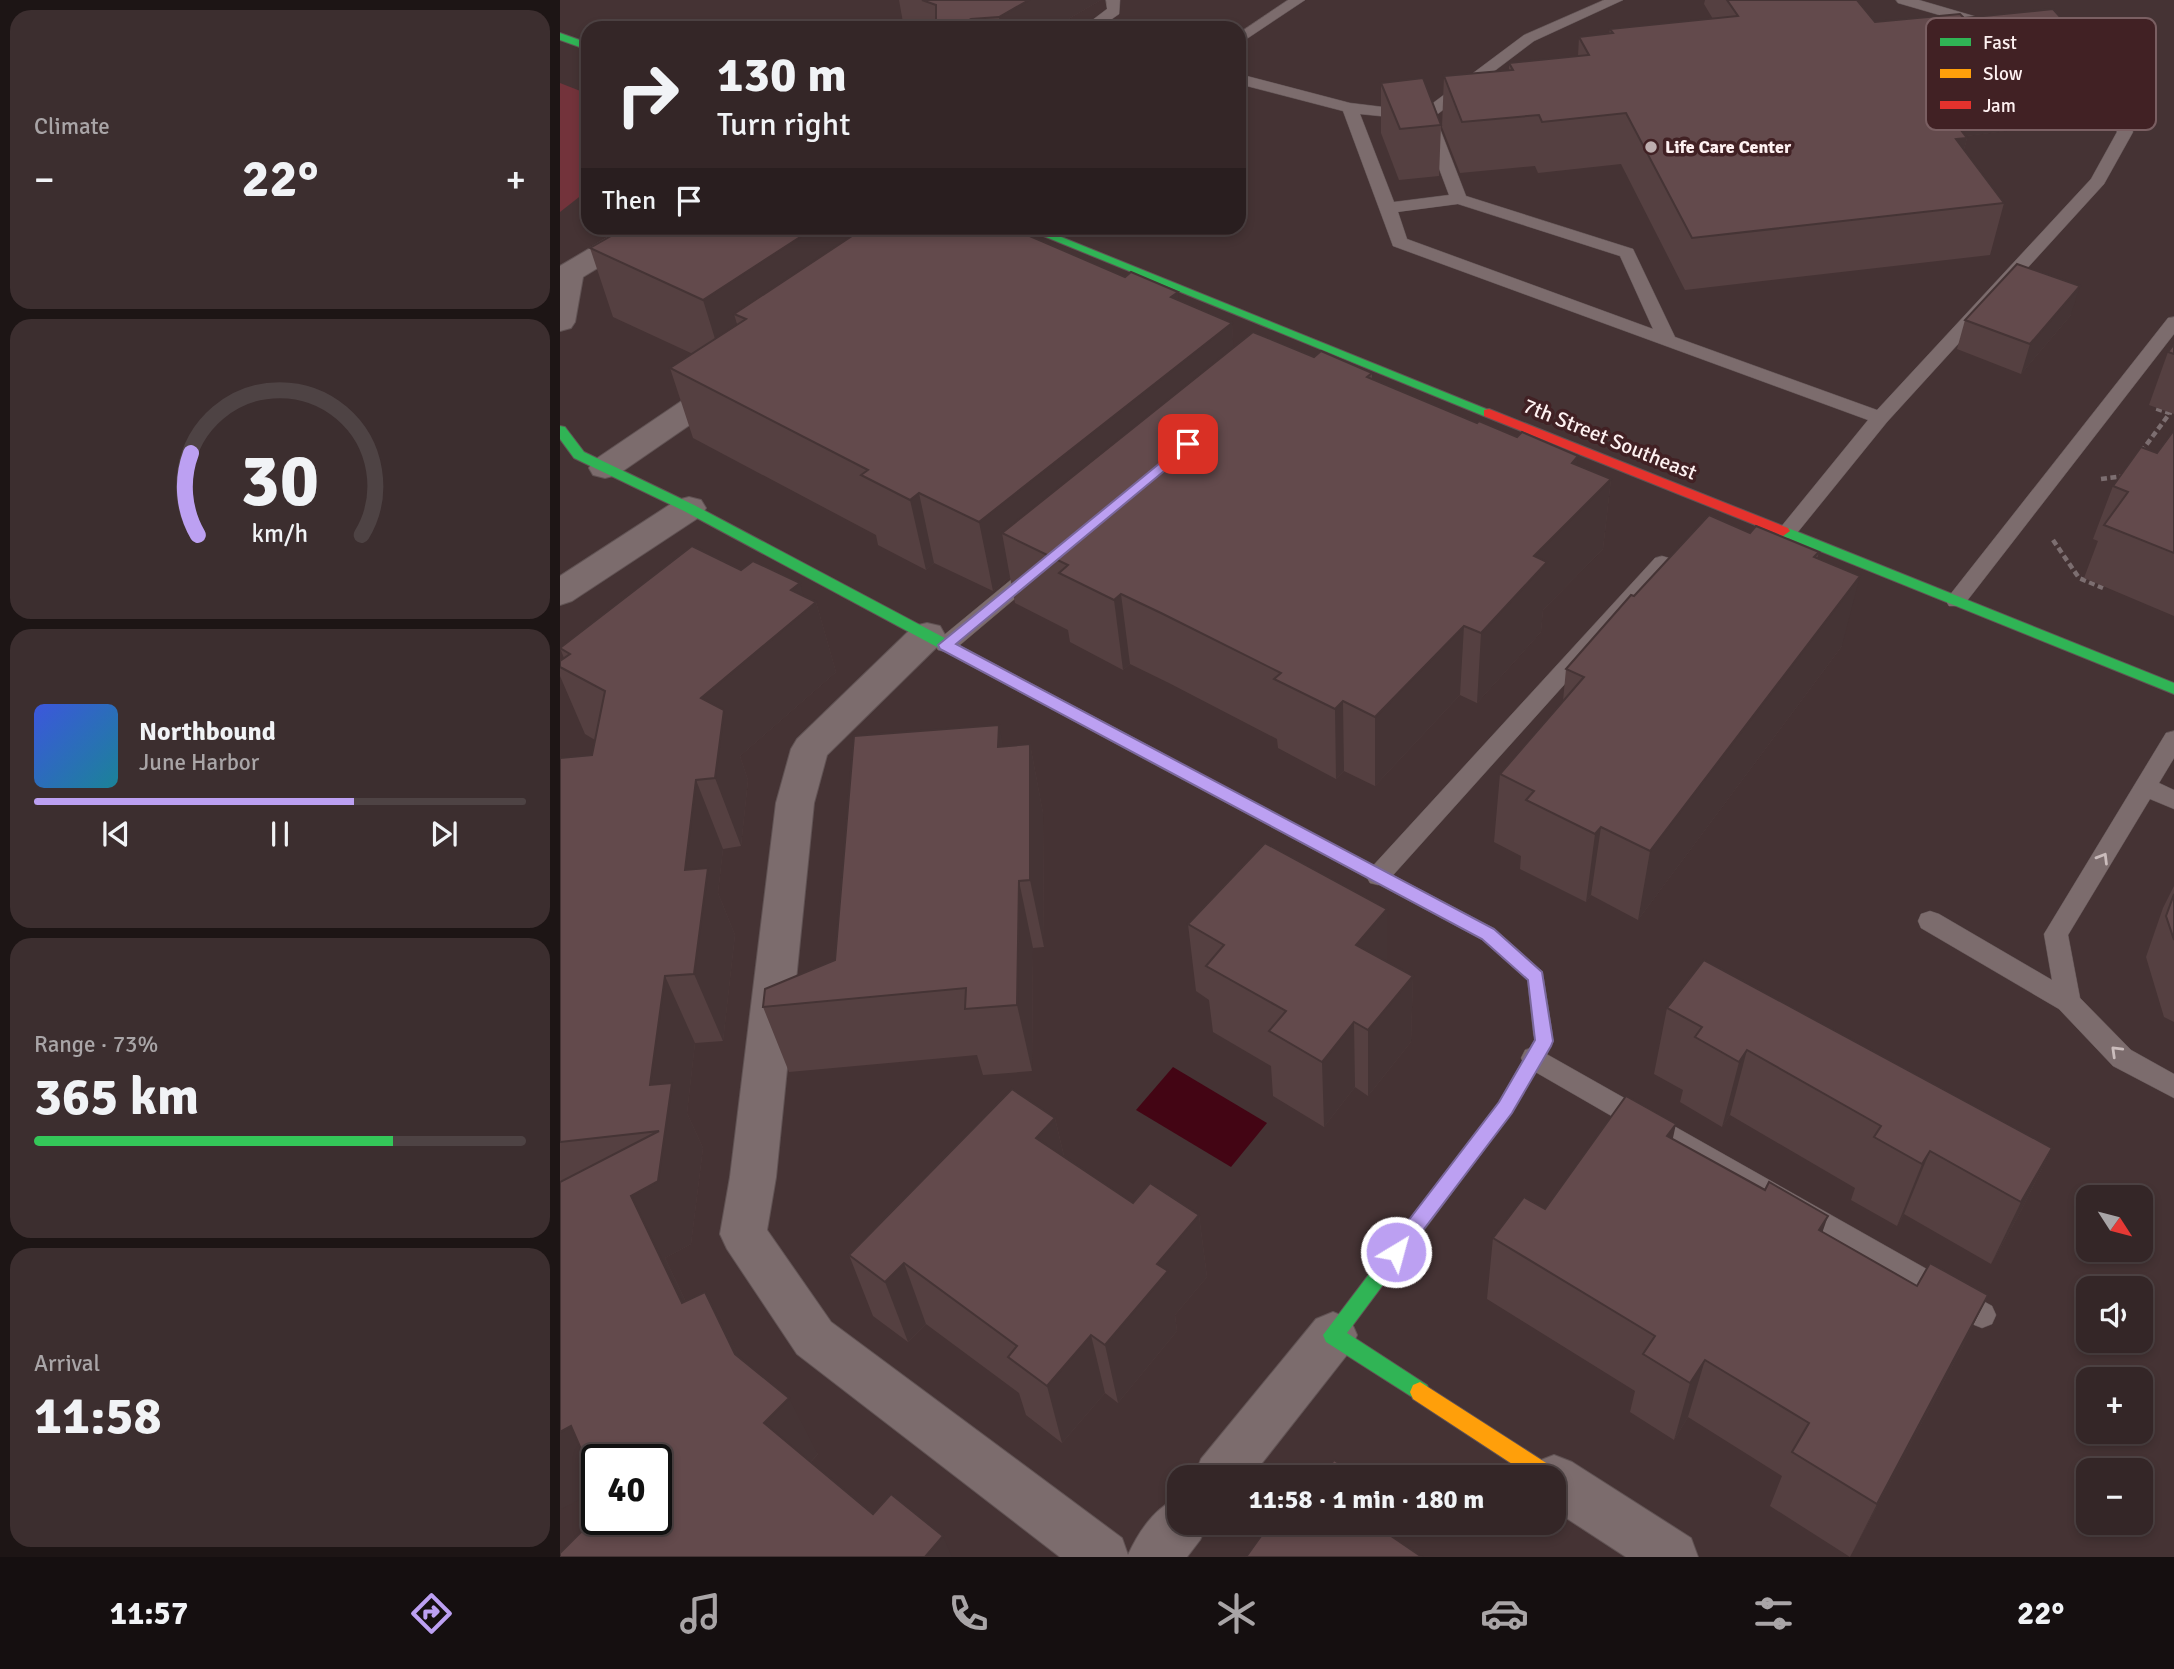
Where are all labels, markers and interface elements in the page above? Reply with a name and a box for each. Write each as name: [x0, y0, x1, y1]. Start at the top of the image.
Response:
legend: [1926, 18, 2156, 130]
text: Fast: [1983, 31, 2017, 55]
text: 130 m: [717, 45, 847, 105]
icon: right: [602, 49, 693, 140]
text: Slow: [1983, 62, 2023, 86]
text: Jam: [1983, 94, 2016, 118]
text: Turn right: [717, 105, 850, 144]
text: Climate: [34, 112, 110, 141]
place label: Life Care Center: [1665, 136, 1792, 158]
marker: Life Care Center: [1643, 139, 1659, 155]
text: 22°: [242, 147, 318, 211]
text: −: [34, 156, 55, 203]
text: +: [505, 156, 526, 203]
icon: arrive: [670, 182, 708, 220]
text: Then: [602, 185, 656, 217]
street label: 7th Street Southeast: [1520, 392, 1700, 486]
pin: [1158, 414, 1218, 474]
icon: arrive: [1169, 425, 1207, 463]
text: 30: [241, 438, 319, 527]
text: km/h: [252, 518, 308, 549]
text: Northbound: [139, 716, 276, 748]
text: June Harbor: [139, 748, 259, 777]
icon: previous: [97, 815, 135, 853]
icon: pause: [261, 815, 299, 853]
icon: next: [425, 815, 463, 853]
one-way arrow: [2095, 852, 2108, 865]
text: Range · 73%: [34, 1030, 158, 1059]
one-way arrow: [2111, 1047, 2124, 1060]
text: 365 km: [34, 1065, 199, 1129]
north arrow: [2076, 1185, 2152, 1262]
map controls: [2076, 1185, 2153, 1535]
position arrow: [1359, 1215, 1433, 1289]
button: sound: [2076, 1276, 2153, 1353]
text: Arrival: [34, 1349, 100, 1378]
button: +: [2076, 1367, 2153, 1444]
text: 11:58: [34, 1384, 162, 1448]
speed limit sign: 40: [581, 1444, 672, 1535]
button: −: [2076, 1458, 2153, 1535]
text: 11:58 · 1 min · 180 m: [1249, 1484, 1484, 1516]
icon: directions: [407, 1589, 456, 1638]
icon: music: [676, 1589, 725, 1638]
icon: phone: [944, 1589, 993, 1638]
icon: climate: [1212, 1589, 1261, 1638]
icon: car: [1480, 1589, 1529, 1638]
icon: filters: [1749, 1589, 1798, 1638]
text: 11:57: [110, 1594, 188, 1633]
text: 22°: [2017, 1594, 2064, 1633]

